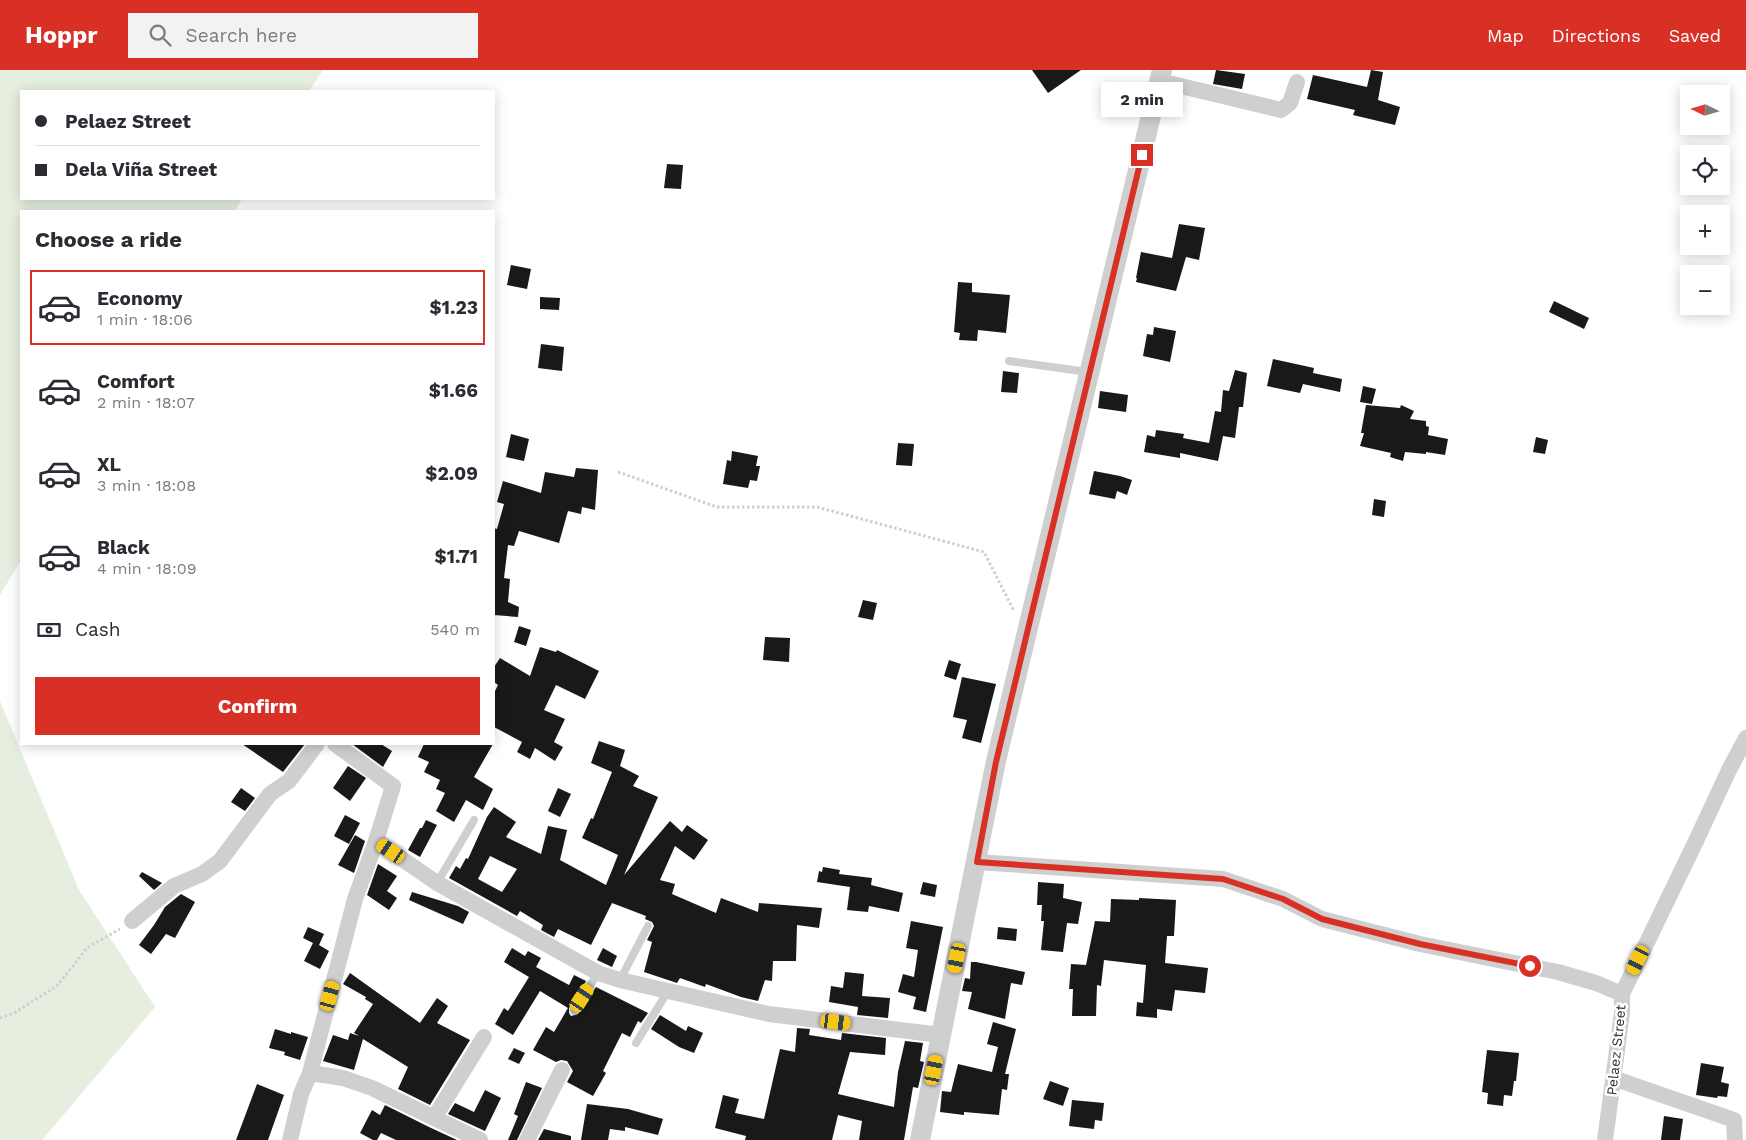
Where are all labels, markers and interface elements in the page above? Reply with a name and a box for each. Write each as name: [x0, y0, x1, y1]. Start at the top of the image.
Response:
search box: [128, 13, 478, 58]
text: Hoppr: [25, 21, 98, 49]
icon: search: [146, 21, 174, 49]
text: Search here: [186, 24, 297, 47]
text: Map: [1487, 25, 1524, 46]
text: Directions: [1552, 25, 1641, 46]
text: Saved: [1669, 25, 1721, 46]
callout: 2 min: [1101, 82, 1183, 118]
north arrow: [1680, 85, 1730, 135]
map controls: [1680, 85, 1730, 315]
text: 2 min: [1120, 90, 1164, 109]
text: Pelaez Street: [65, 110, 191, 133]
route end: [1131, 144, 1153, 166]
button: locate: [1680, 145, 1730, 195]
text: Dela Viña Street: [65, 158, 217, 181]
button: +: [1680, 205, 1730, 255]
text: Choose a ride: [35, 227, 182, 252]
button: −: [1680, 265, 1730, 315]
icon: car: [37, 285, 82, 330]
text: Economy: [97, 287, 182, 310]
text: $1.23: [430, 296, 478, 319]
text: 1 min · 18:06: [97, 310, 193, 329]
icon: car: [37, 368, 82, 413]
text: Comfort: [97, 370, 175, 393]
text: $1.66: [429, 379, 478, 402]
text: 2 min · 18:07: [97, 393, 195, 412]
icon: car: [37, 451, 82, 496]
text: XL: [97, 453, 121, 476]
text: $2.09: [425, 462, 478, 485]
text: 3 min · 18:08: [97, 476, 196, 495]
icon: car: [37, 534, 82, 579]
text: Black: [97, 536, 150, 559]
text: $1.71: [435, 545, 478, 568]
text: 4 min · 18:09: [97, 559, 197, 578]
icon: cash: [35, 616, 63, 644]
text: Cash: [75, 618, 121, 641]
text: 540 m: [430, 620, 480, 639]
button: Confirm: [35, 677, 480, 735]
car: [374, 836, 407, 866]
car: [946, 942, 967, 974]
car: [1624, 943, 1651, 977]
route start: [1519, 955, 1541, 977]
car: [318, 980, 341, 1012]
car: [567, 981, 596, 1015]
street label: Pelaez Street: [1603, 1004, 1629, 1096]
car: [820, 1013, 851, 1031]
car: [923, 1054, 944, 1086]

